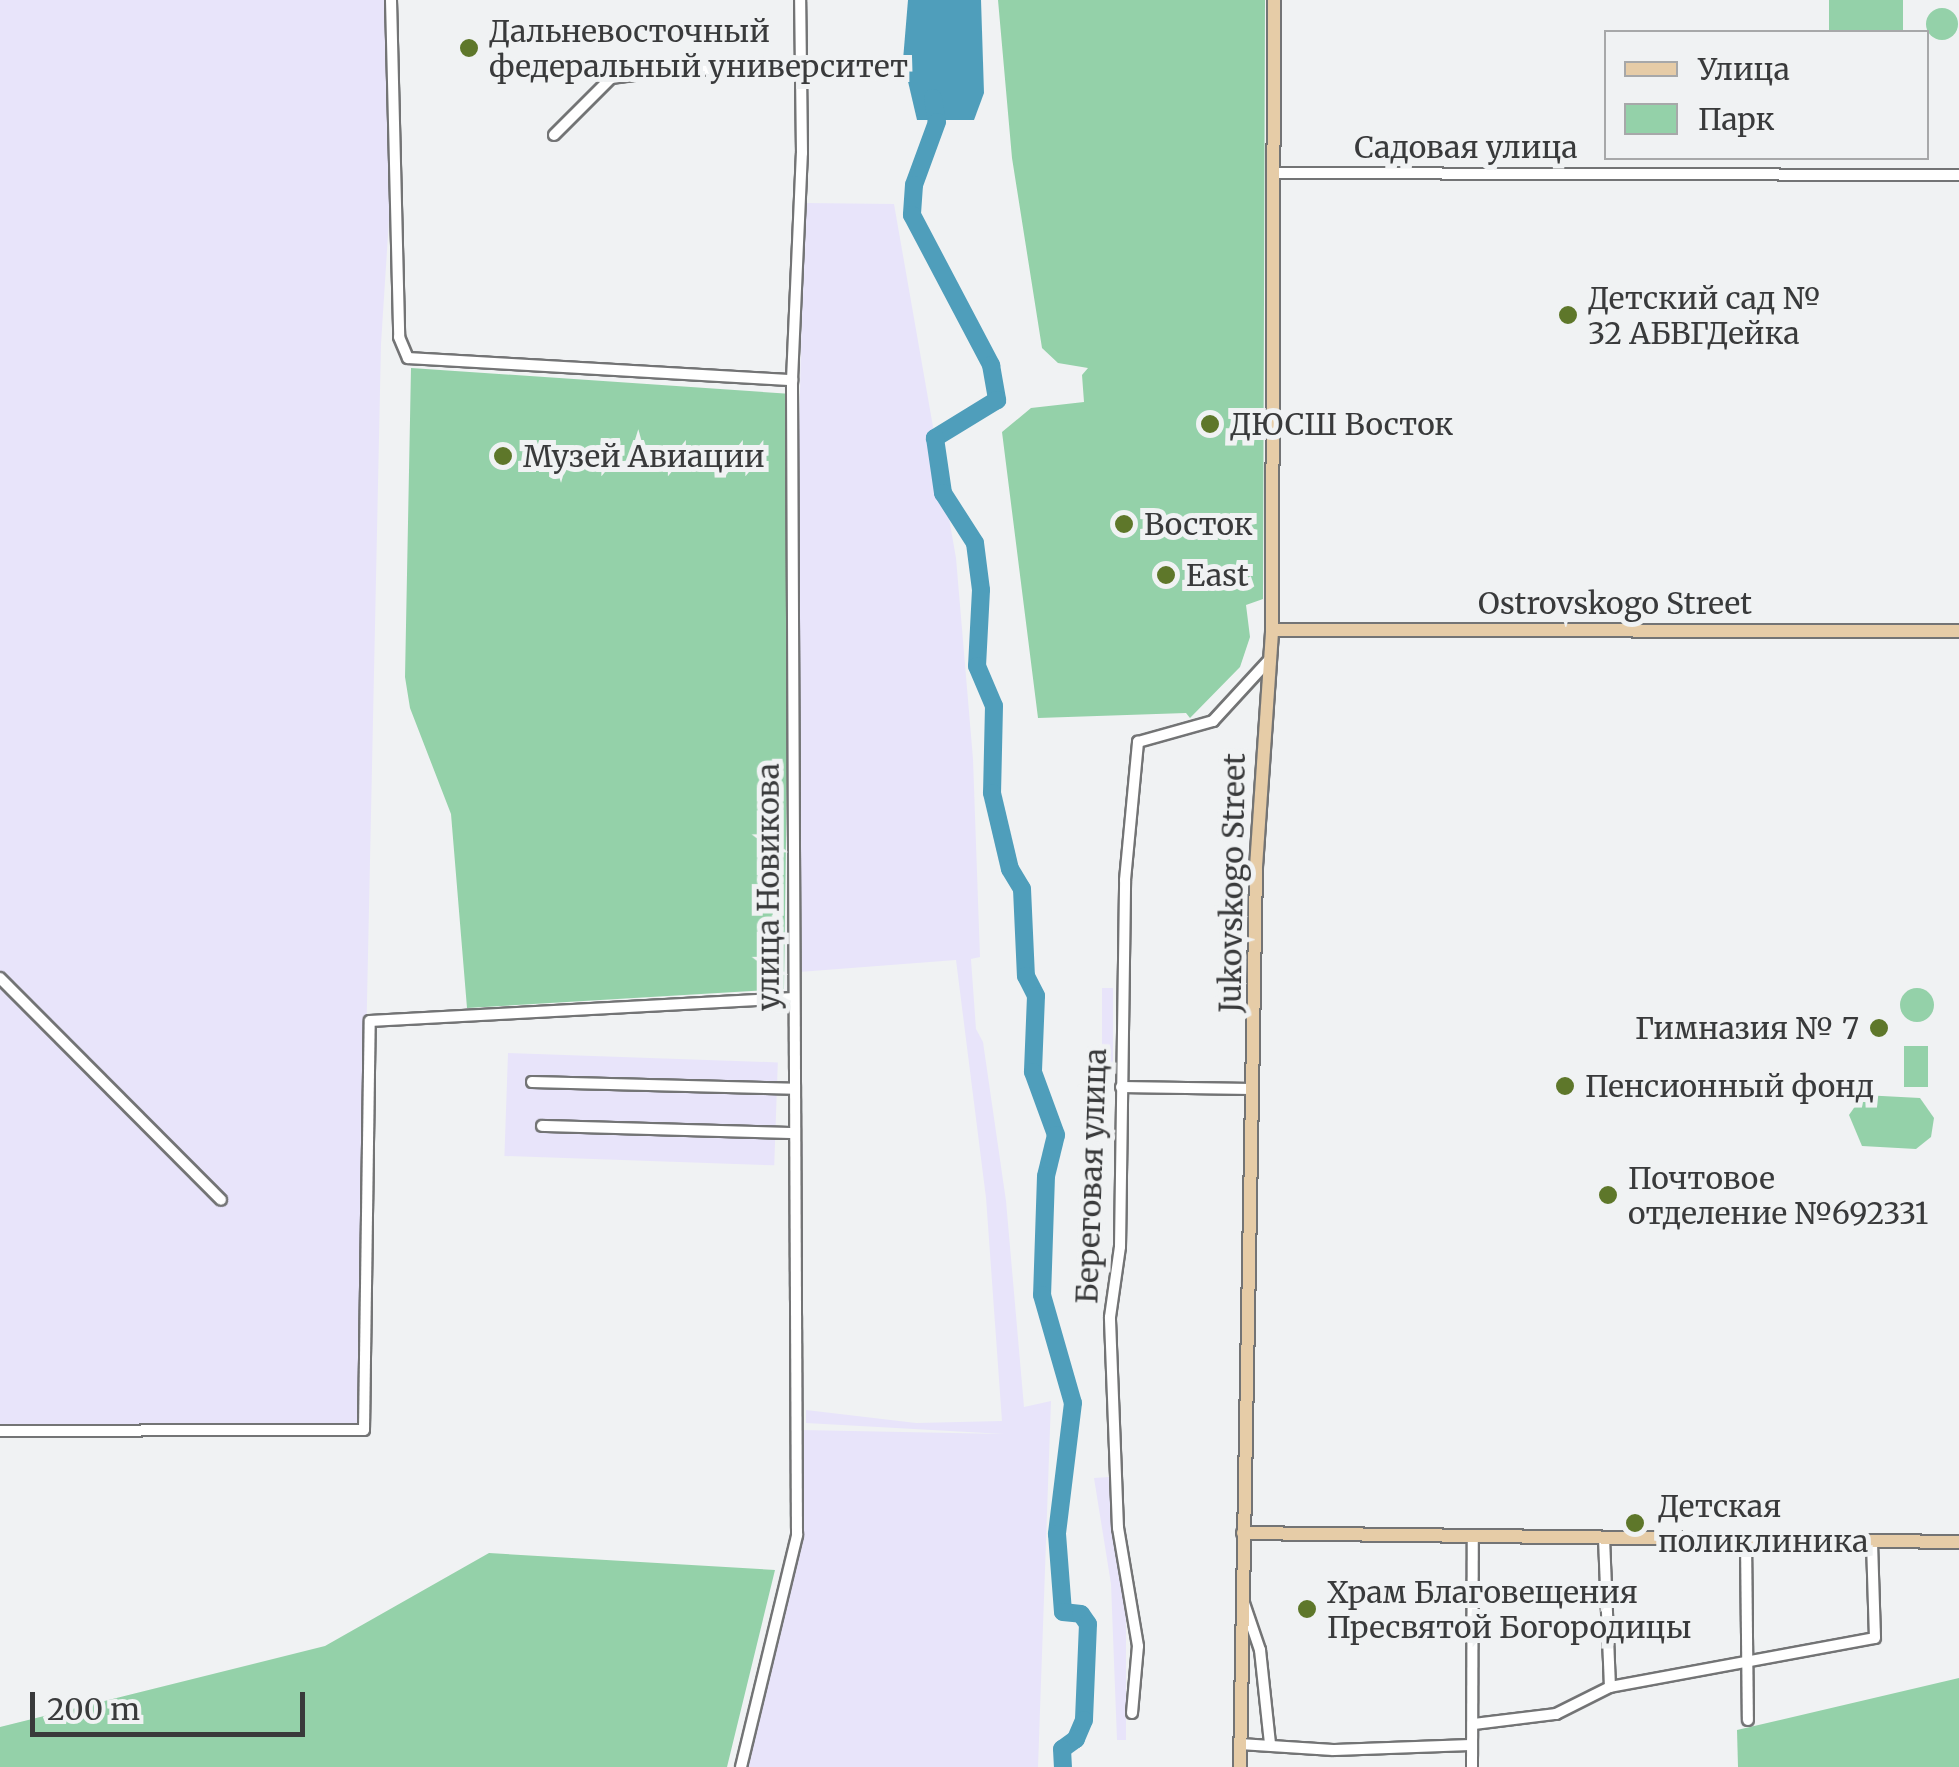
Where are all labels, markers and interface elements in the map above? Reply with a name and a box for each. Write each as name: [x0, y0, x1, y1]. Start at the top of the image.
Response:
place label: Дальневосточный федеральный университет: [489, 13, 908, 84]
legend: [1604, 30, 1929, 160]
marker: Дальневосточный федеральный университет: [458, 37, 480, 59]
text: Улица: [1698, 50, 1790, 88]
text: Парк: [1698, 100, 1774, 138]
street label: Садовая улица: [1354, 129, 1578, 165]
place label: Детский сад № 32 АБВГДейка: [1588, 280, 1822, 350]
marker: Детский сад № 32 АБВГДейка: [1557, 304, 1579, 326]
place label: ДЮСШ Восток: [1230, 406, 1453, 442]
marker: ДЮСШ Восток: [1199, 413, 1221, 435]
place label: Музей Авиации: [523, 438, 765, 474]
marker: Музей Авиации: [492, 445, 514, 467]
place label: Восток: [1144, 506, 1253, 542]
marker: Восток: [1113, 513, 1135, 535]
place label: East: [1186, 557, 1249, 593]
marker: East: [1155, 564, 1177, 586]
street label: Ostrovskogo Street: [1478, 585, 1752, 621]
street label: Jukovskogo Street: [1212, 753, 1252, 1013]
street label: улица Новикова: [750, 763, 786, 1011]
place label: Гимназия № 7: [1635, 1010, 1859, 1046]
marker: Гимназия № 7: [1868, 1017, 1890, 1039]
street label: Береговая улица: [1069, 1048, 1113, 1304]
place label: Пенсионный фонд: [1585, 1068, 1874, 1104]
marker: Пенсионный фонд: [1554, 1075, 1576, 1097]
place label: Почтовое отделение №692331: [1628, 1160, 1928, 1230]
marker: Почтовое отделение №692331: [1597, 1184, 1619, 1206]
place label: Детская поликлиника: [1658, 1488, 1868, 1558]
marker: Детская поликлиника: [1622, 1510, 1648, 1536]
place label: Храм Благовещения Пресвятой Богородицы: [1327, 1574, 1692, 1644]
marker: Храм Благовещения Пресвятой Богородицы: [1296, 1598, 1318, 1620]
scale bar: [35, 1672, 310, 1734]
text: 200 m: [47, 1690, 140, 1728]

